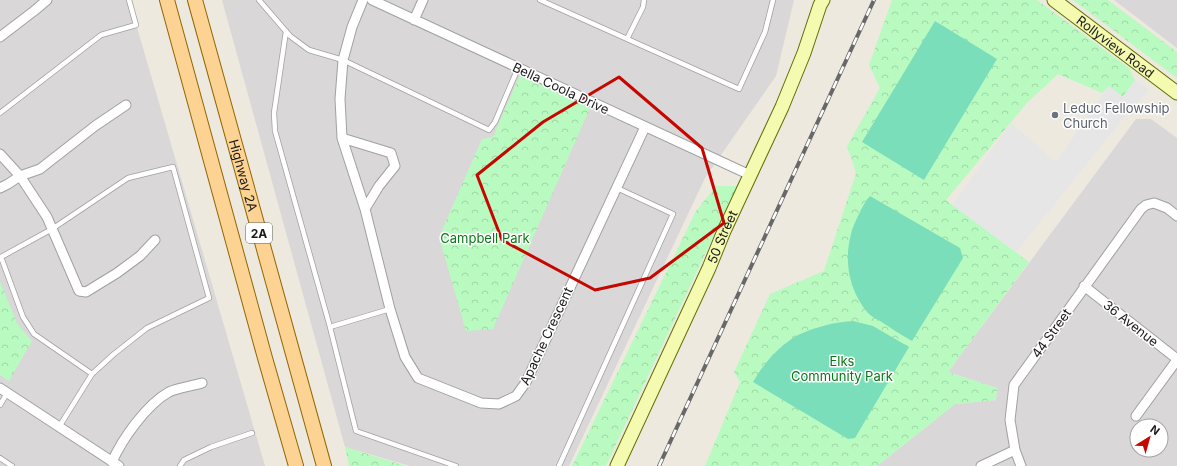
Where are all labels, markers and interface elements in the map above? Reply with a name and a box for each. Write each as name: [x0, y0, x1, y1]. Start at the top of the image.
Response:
street label: Rollyview Road: [1073, 12, 1157, 81]
street label: Bella Coola Drive: [510, 59, 612, 117]
place label: Leduc Fellowship Church: [1063, 100, 1170, 131]
marker: Leduc Fellowship Church: [1050, 110, 1060, 120]
street label: Highway 2A: [226, 138, 261, 213]
street label: 50 Street: [704, 208, 741, 266]
road number: 2A: [246, 223, 272, 243]
park label: Campbell Park: [440, 230, 530, 246]
street label: Apache Crescent: [516, 284, 576, 388]
street label: 36 Avenue: [1100, 297, 1162, 349]
street label: 44 Street: [1028, 305, 1074, 361]
park label: Elks Community Park: [791, 353, 893, 384]
north arrow: [1129, 418, 1169, 458]
text: N: [1147, 422, 1163, 438]

